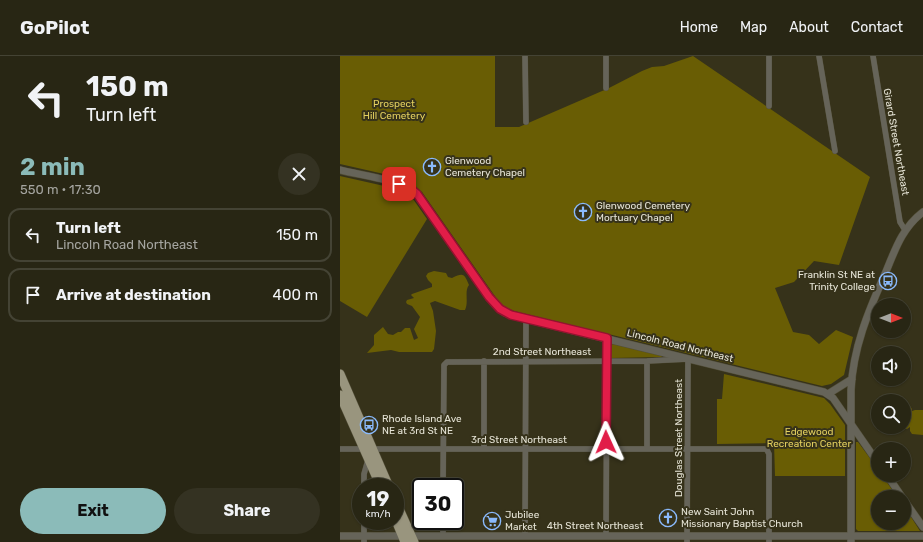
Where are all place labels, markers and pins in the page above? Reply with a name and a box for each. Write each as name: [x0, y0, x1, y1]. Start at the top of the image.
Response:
place label: Glenwood Cemetery Chapel: [445, 155, 525, 179]
church icon: Glenwood Cemetery Chapel: [422, 157, 442, 177]
pin: [382, 167, 416, 201]
place label: Glenwood Cemetery Mortuary Chapel: [596, 200, 691, 224]
church icon: Glenwood Cemetery Mortuary Chapel: [573, 202, 593, 222]
place label: Franklin St NE at Trinity College: [798, 269, 875, 293]
bus stop icon: Franklin St NE at Trinity College: [878, 271, 898, 291]
place label: Rhode Island Ave NE at 3rd St NE: [382, 413, 462, 437]
bus stop icon: Rhode Island Ave NE at 3rd St NE: [359, 415, 379, 435]
place label: New Saint John Missionary Baptist Church: [681, 506, 803, 530]
church icon: New Saint John Missionary Baptist Church: [658, 508, 678, 528]
place label: Jubilee Market: [505, 509, 540, 533]
supermarket icon: Jubilee Market: [482, 511, 502, 531]

